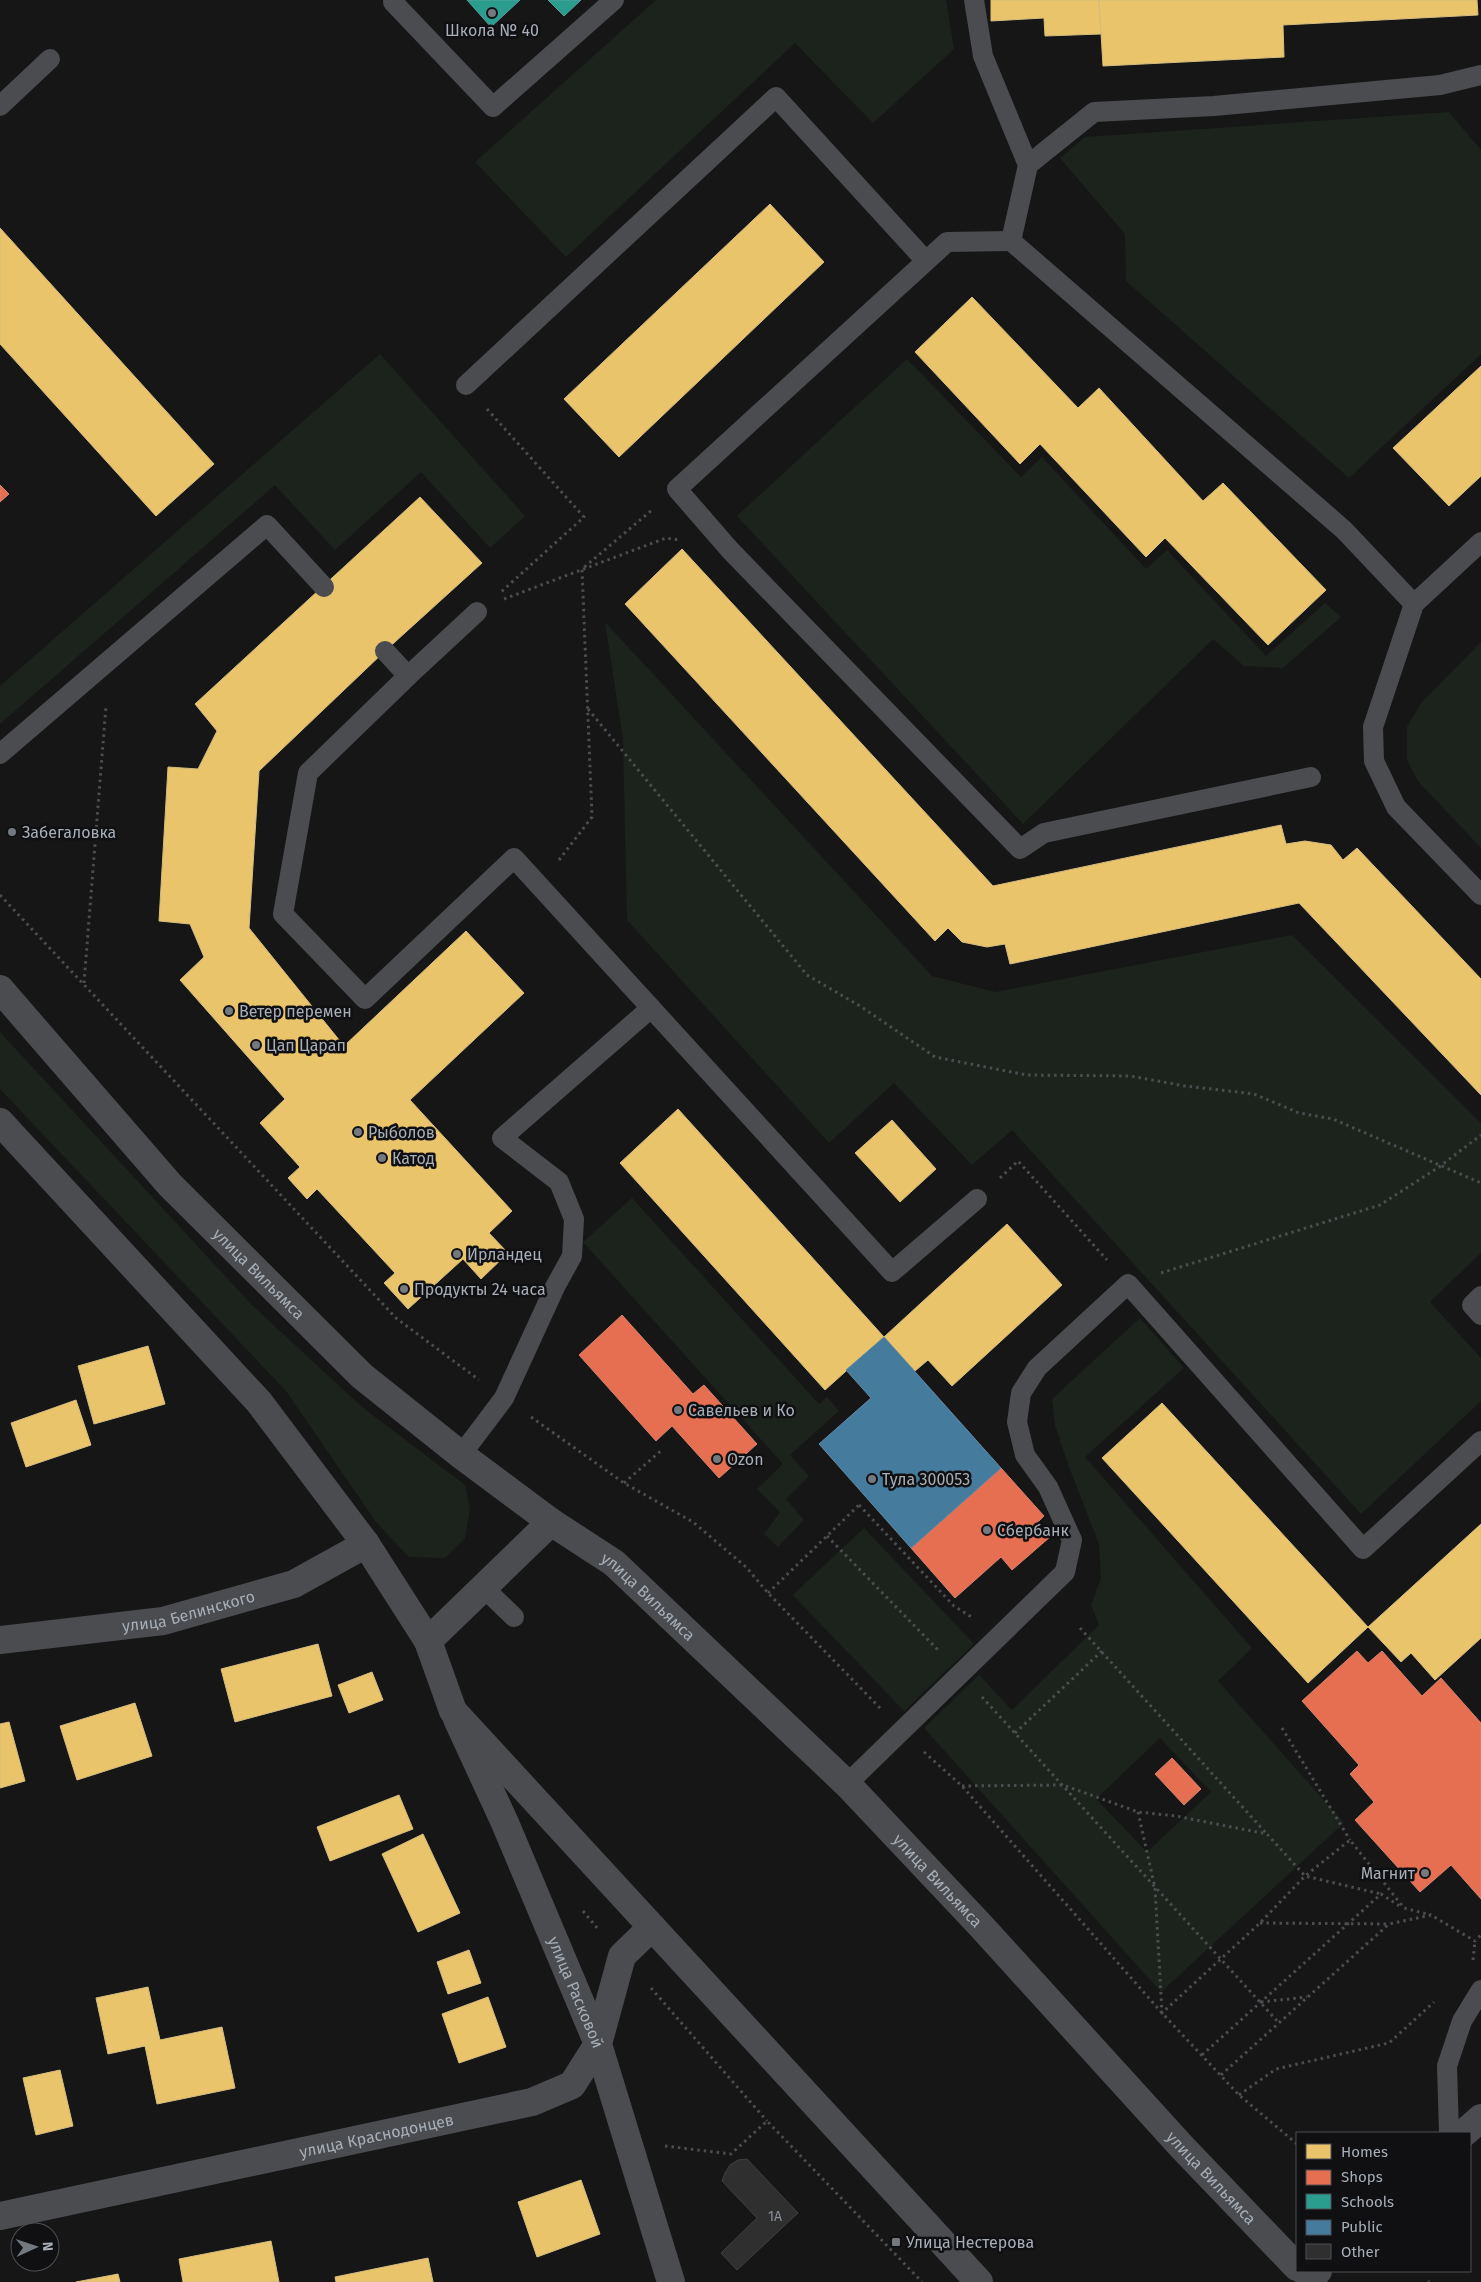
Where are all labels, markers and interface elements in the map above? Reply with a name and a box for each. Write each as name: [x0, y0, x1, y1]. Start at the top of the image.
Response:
marker: Школа № 40: [486, 7, 498, 19]
place label: Школа № 40: [445, 21, 539, 40]
place label: Забегаловка: [22, 823, 116, 842]
marker: Забегаловка: [6, 826, 18, 838]
place label: Ветер перемен: [239, 1002, 352, 1021]
marker: Ветер перемен: [223, 1005, 235, 1017]
place label: Цап Царап: [266, 1036, 346, 1055]
marker: Цап Царап: [250, 1039, 262, 1051]
place label: Рыболов: [368, 1123, 435, 1142]
marker: Рыболов: [352, 1126, 364, 1138]
place label: Катод: [392, 1149, 435, 1168]
marker: Катод: [376, 1152, 388, 1164]
street label: улица Вильямса: [209, 1224, 308, 1323]
place label: Ирландец: [467, 1245, 542, 1264]
marker: Ирландец: [451, 1248, 463, 1260]
place label: Продукты 24 часа: [414, 1280, 546, 1299]
marker: Продукты 24 часа: [398, 1283, 410, 1295]
place label: Савельев и Ко: [688, 1401, 795, 1420]
marker: Савельев и Ко: [672, 1404, 684, 1416]
place label: Ozon: [727, 1450, 764, 1469]
marker: Ozon: [711, 1453, 723, 1465]
place label: Тула 300053: [882, 1470, 970, 1489]
marker: Тула 300053: [866, 1473, 878, 1485]
place label: Сбербанк: [997, 1521, 1069, 1540]
marker: Сбербанк: [981, 1524, 993, 1536]
street label: улица Вильямса: [598, 1548, 699, 1645]
street label: улица Белинского: [121, 1587, 257, 1636]
street label: улица Вильямса: [889, 1830, 986, 1931]
place label: Магнит: [1361, 1864, 1416, 1883]
marker: Магнит: [1419, 1867, 1431, 1879]
street label: улица Расковой: [544, 1934, 608, 2051]
street label: улица Краснодонцев: [298, 2110, 456, 2162]
street label: улица Вильямса: [1162, 2128, 1260, 2229]
legend: [1296, 2132, 1471, 2272]
text: Homes: [1341, 2143, 1388, 2161]
text: Shops: [1341, 2168, 1383, 2186]
text: Schools: [1341, 2193, 1394, 2211]
house number: 1А: [768, 2208, 782, 2225]
text: Public: [1341, 2218, 1383, 2236]
north arrow: [10, 2222, 60, 2272]
place label: Улица Нестерова: [906, 2233, 1034, 2252]
marker: Улица Нестерова: [890, 2236, 902, 2248]
text: N: [39, 2241, 56, 2251]
text: Other: [1341, 2243, 1380, 2261]

